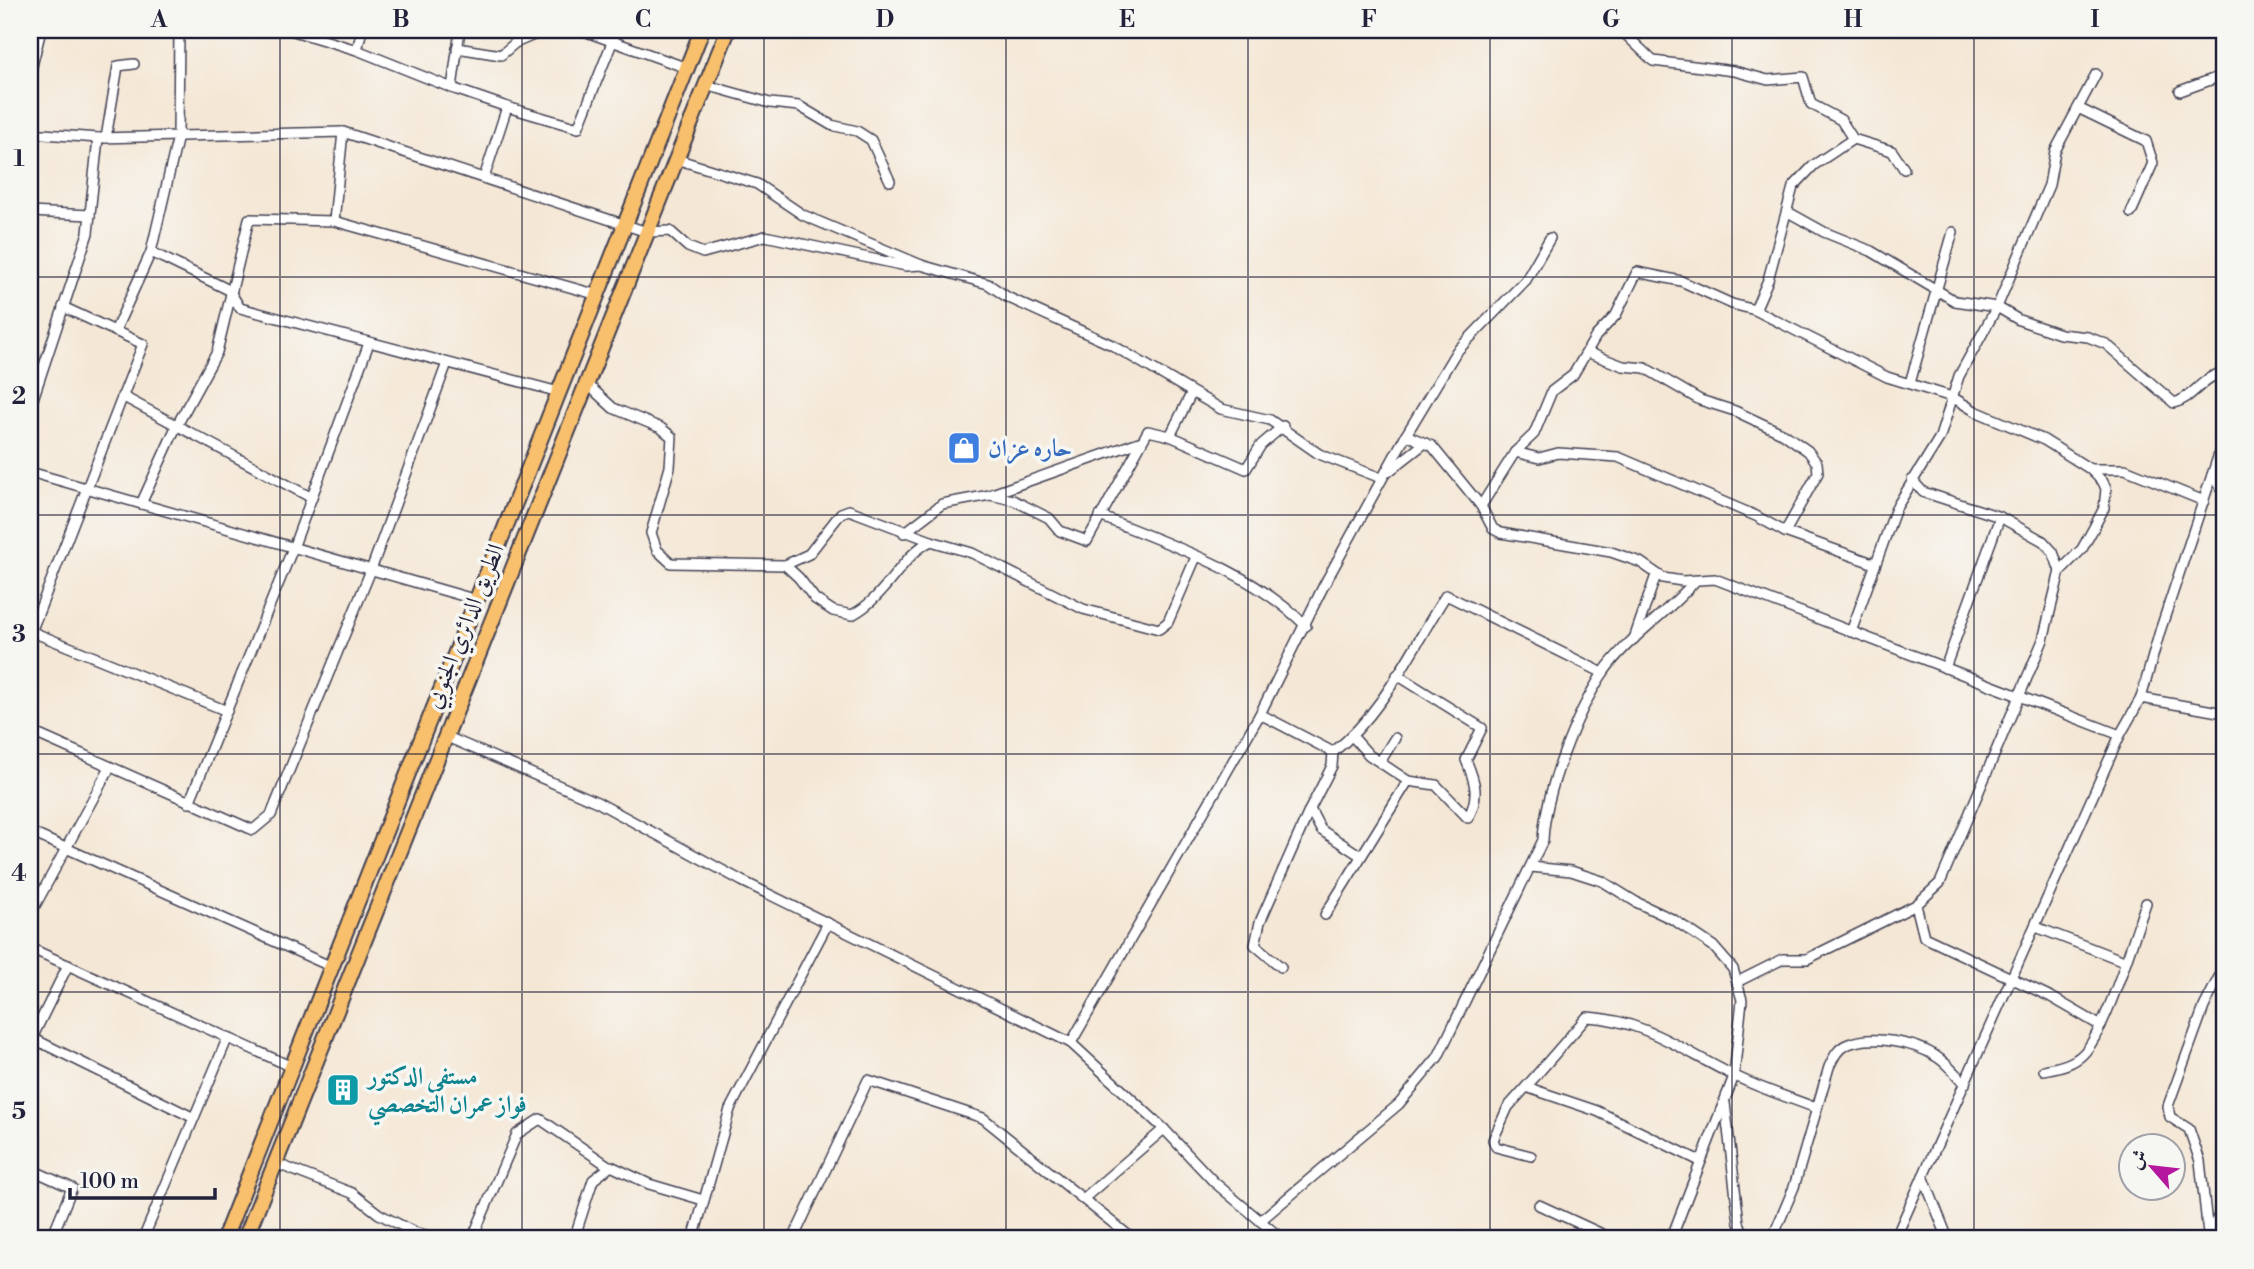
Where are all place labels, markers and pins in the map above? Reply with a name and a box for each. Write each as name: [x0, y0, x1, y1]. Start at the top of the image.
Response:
shop icon: حاره عزان: [945, 429, 983, 467]
place label: حاره عزان: [988, 434, 1072, 465]
place label: مستفى الدكتور فواز عمران التخصصي: [365, 1062, 527, 1126]
building icon: مستفى الدكتور فواز عمران التخصصي: [324, 1071, 362, 1109]

